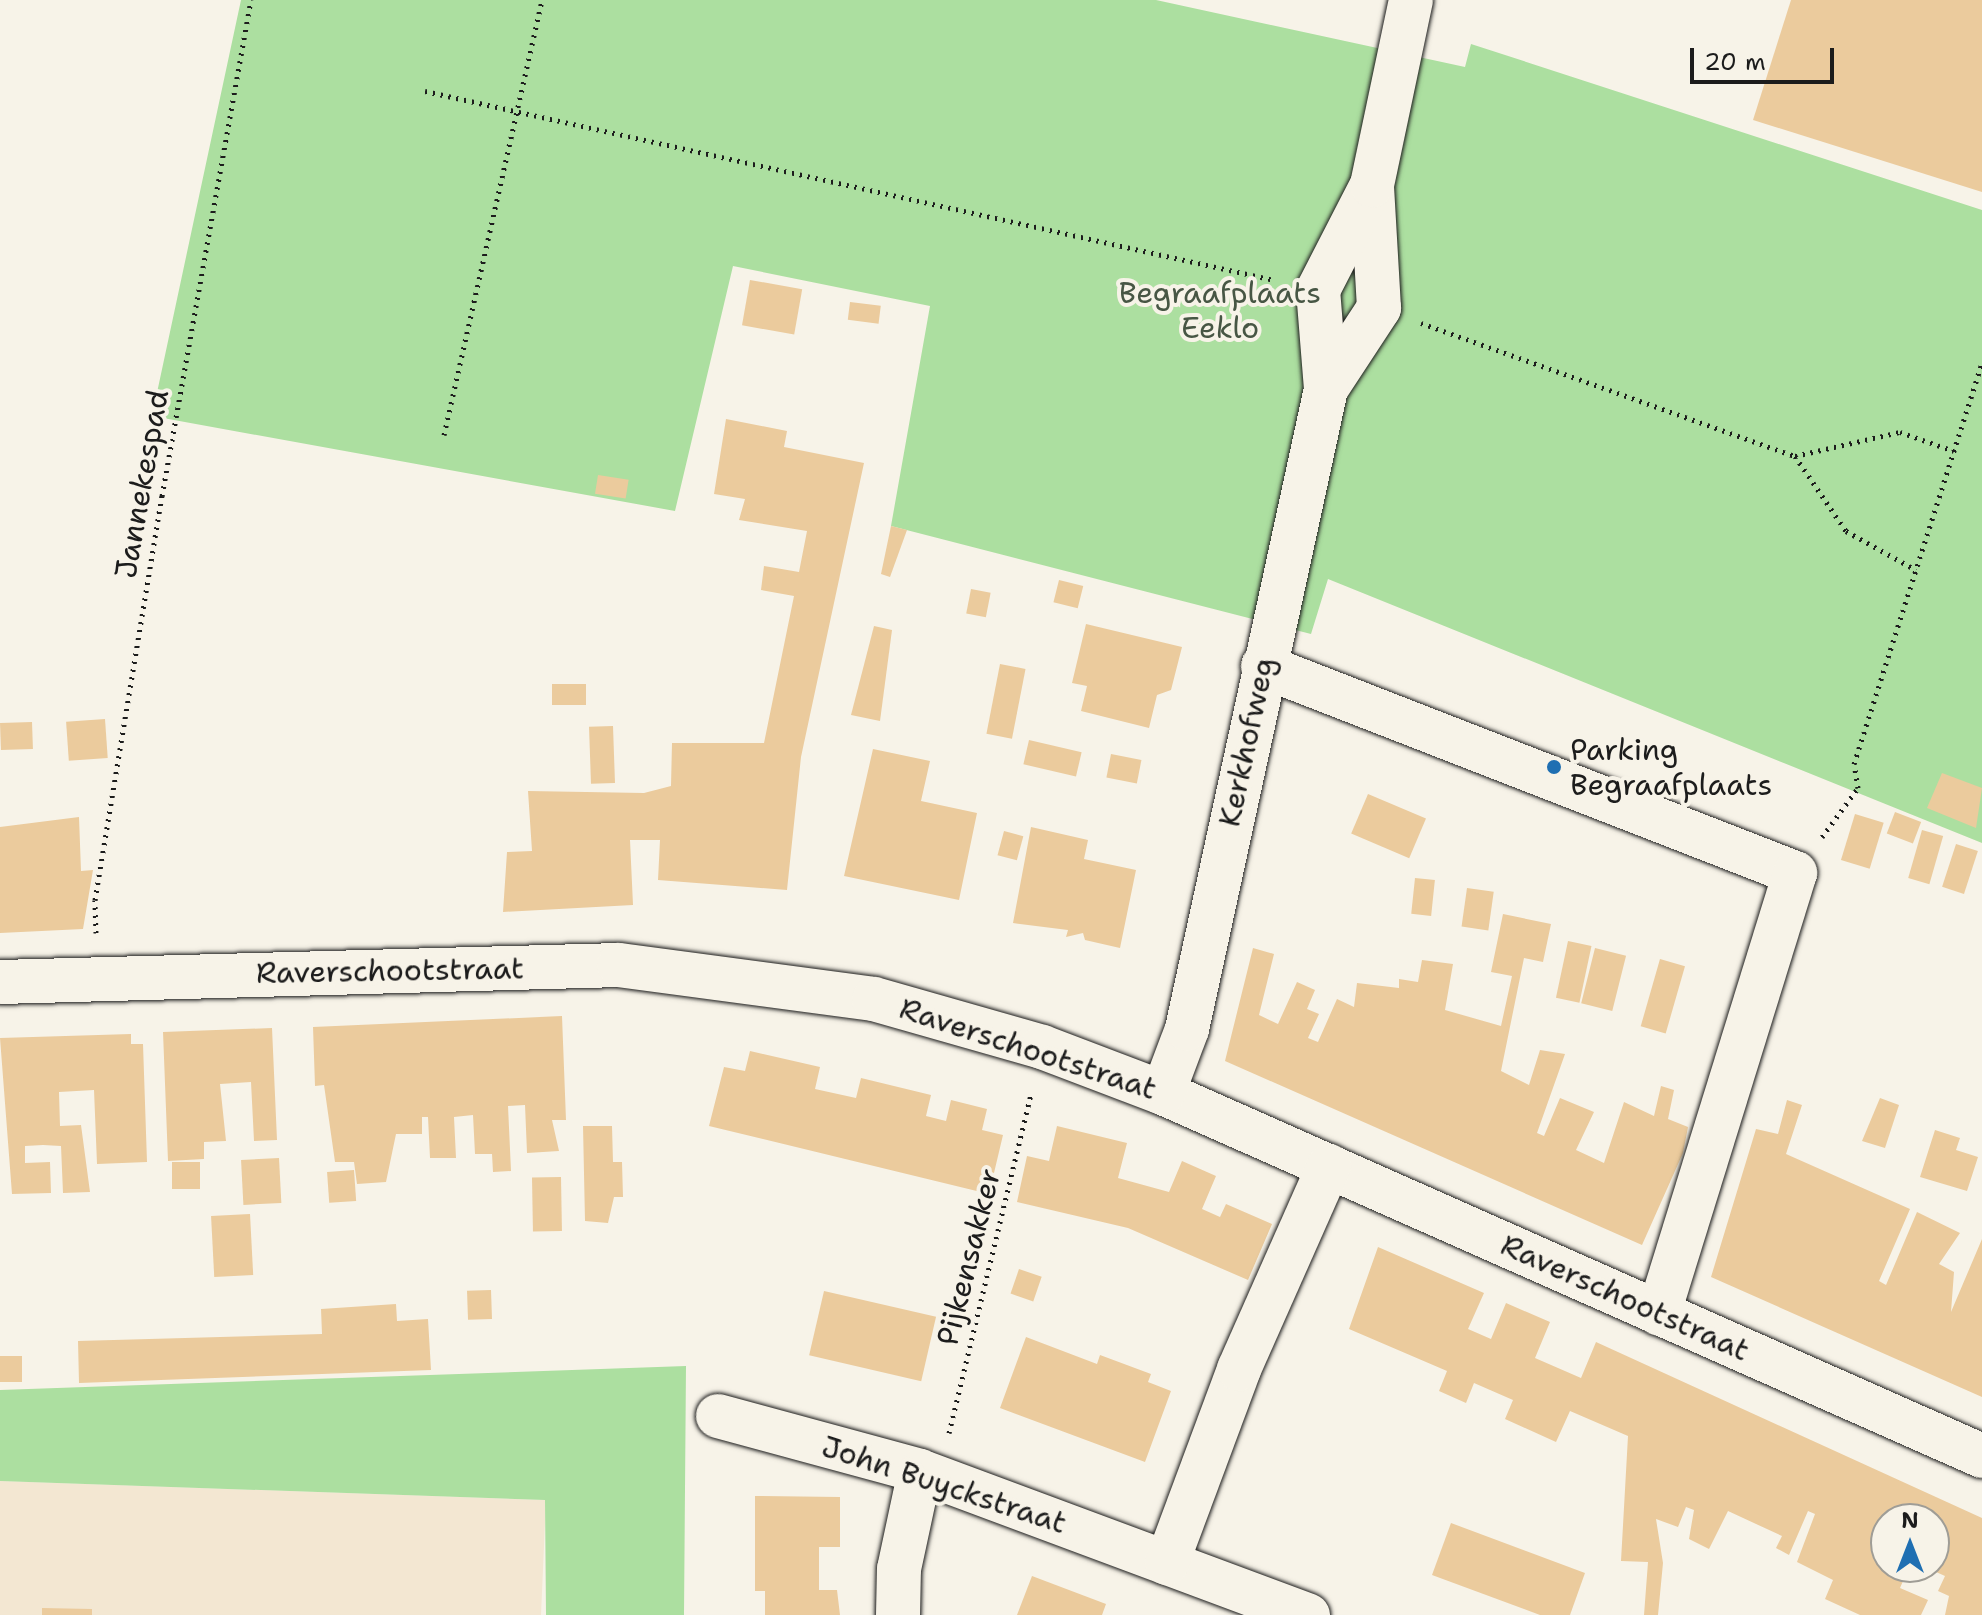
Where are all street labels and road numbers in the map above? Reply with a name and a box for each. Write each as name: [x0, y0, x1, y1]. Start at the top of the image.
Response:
street label: Jannekespad: [108, 387, 176, 581]
street label: Kerkhofweg: [1211, 654, 1283, 830]
street label: Raverschootstraat: [256, 951, 524, 991]
street label: Raverschootstraat: [895, 990, 1161, 1108]
street label: Pijkensakker: [930, 1165, 1008, 1349]
street label: Raverschootstraat: [1495, 1227, 1755, 1369]
street label: John Buyckstraat: [817, 1428, 1071, 1542]

